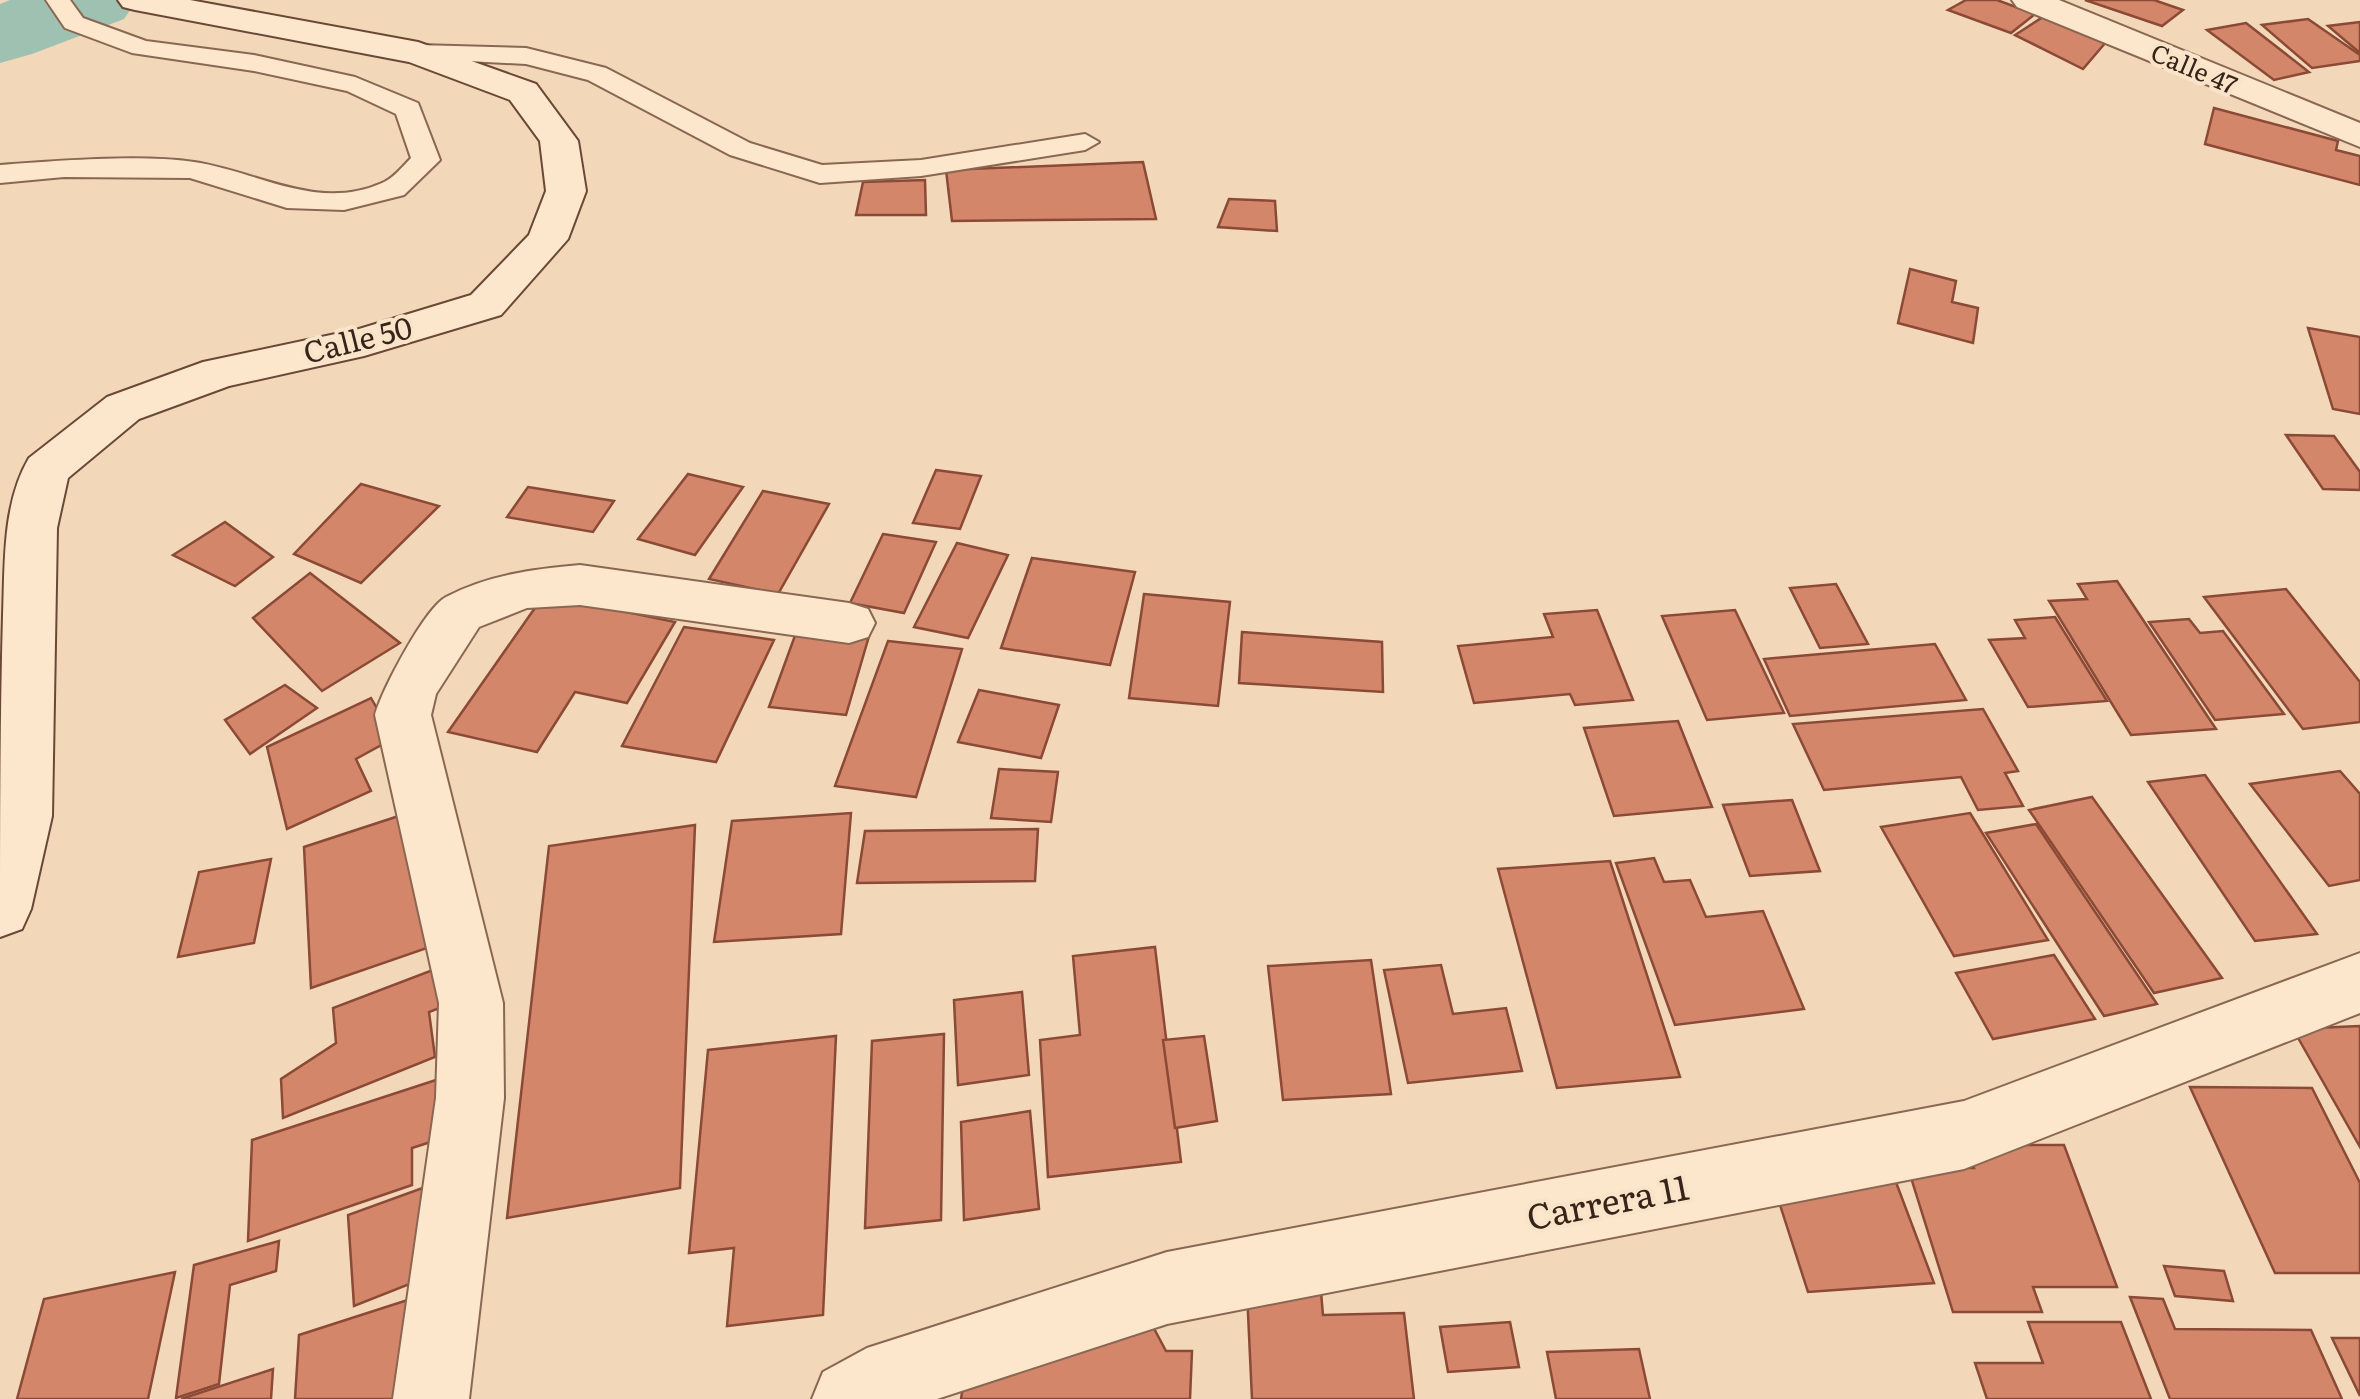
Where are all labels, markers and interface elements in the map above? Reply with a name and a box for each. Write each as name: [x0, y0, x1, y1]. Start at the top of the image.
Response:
street label: Calle 47: [2146, 33, 2244, 103]
street label: Calle 50: [298, 303, 416, 373]
street label: Carrera 11: [1522, 1159, 1693, 1241]

